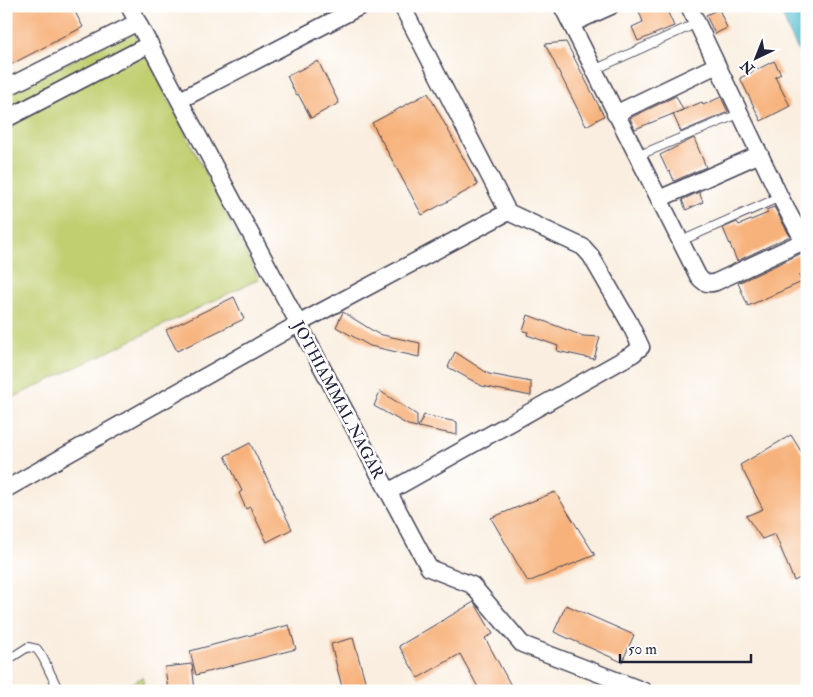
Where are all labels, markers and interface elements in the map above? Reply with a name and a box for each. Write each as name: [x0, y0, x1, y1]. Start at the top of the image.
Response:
north arrow: [730, 32, 780, 82]
text: N: [737, 56, 759, 78]
street label: JOTHIAMMAL NAGAR: [286, 317, 388, 483]
scale bar: [620, 632, 752, 664]
text: 50 m: [628, 640, 657, 659]

